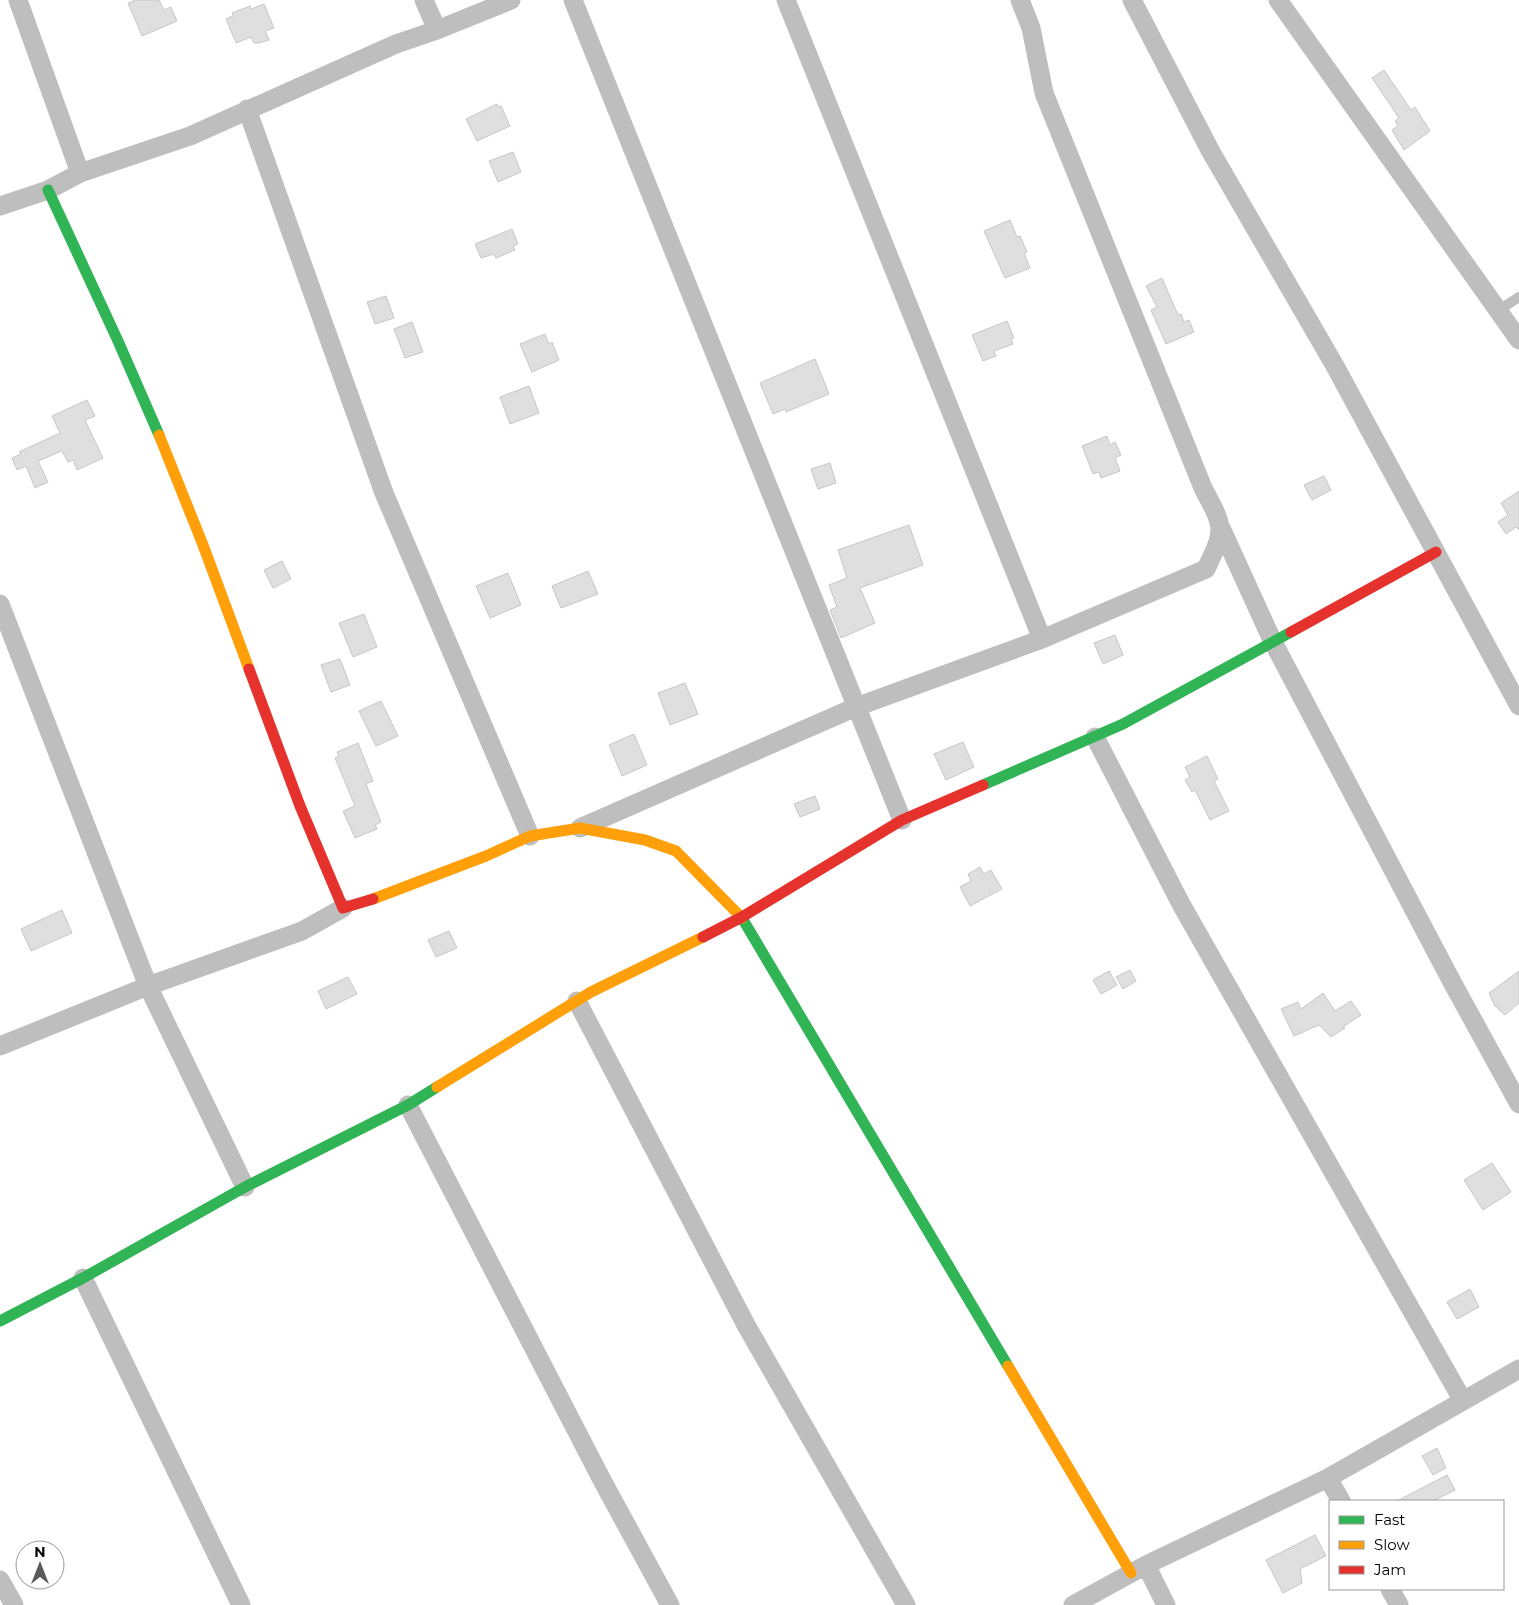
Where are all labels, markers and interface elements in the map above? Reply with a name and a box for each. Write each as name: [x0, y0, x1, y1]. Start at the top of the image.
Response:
legend: [1329, 1500, 1504, 1590]
text: Fast: [1374, 1510, 1405, 1529]
text: Slow: [1374, 1535, 1410, 1554]
north arrow: [15, 1540, 65, 1590]
text: N: [34, 1543, 46, 1561]
text: Jam: [1373, 1560, 1406, 1579]

